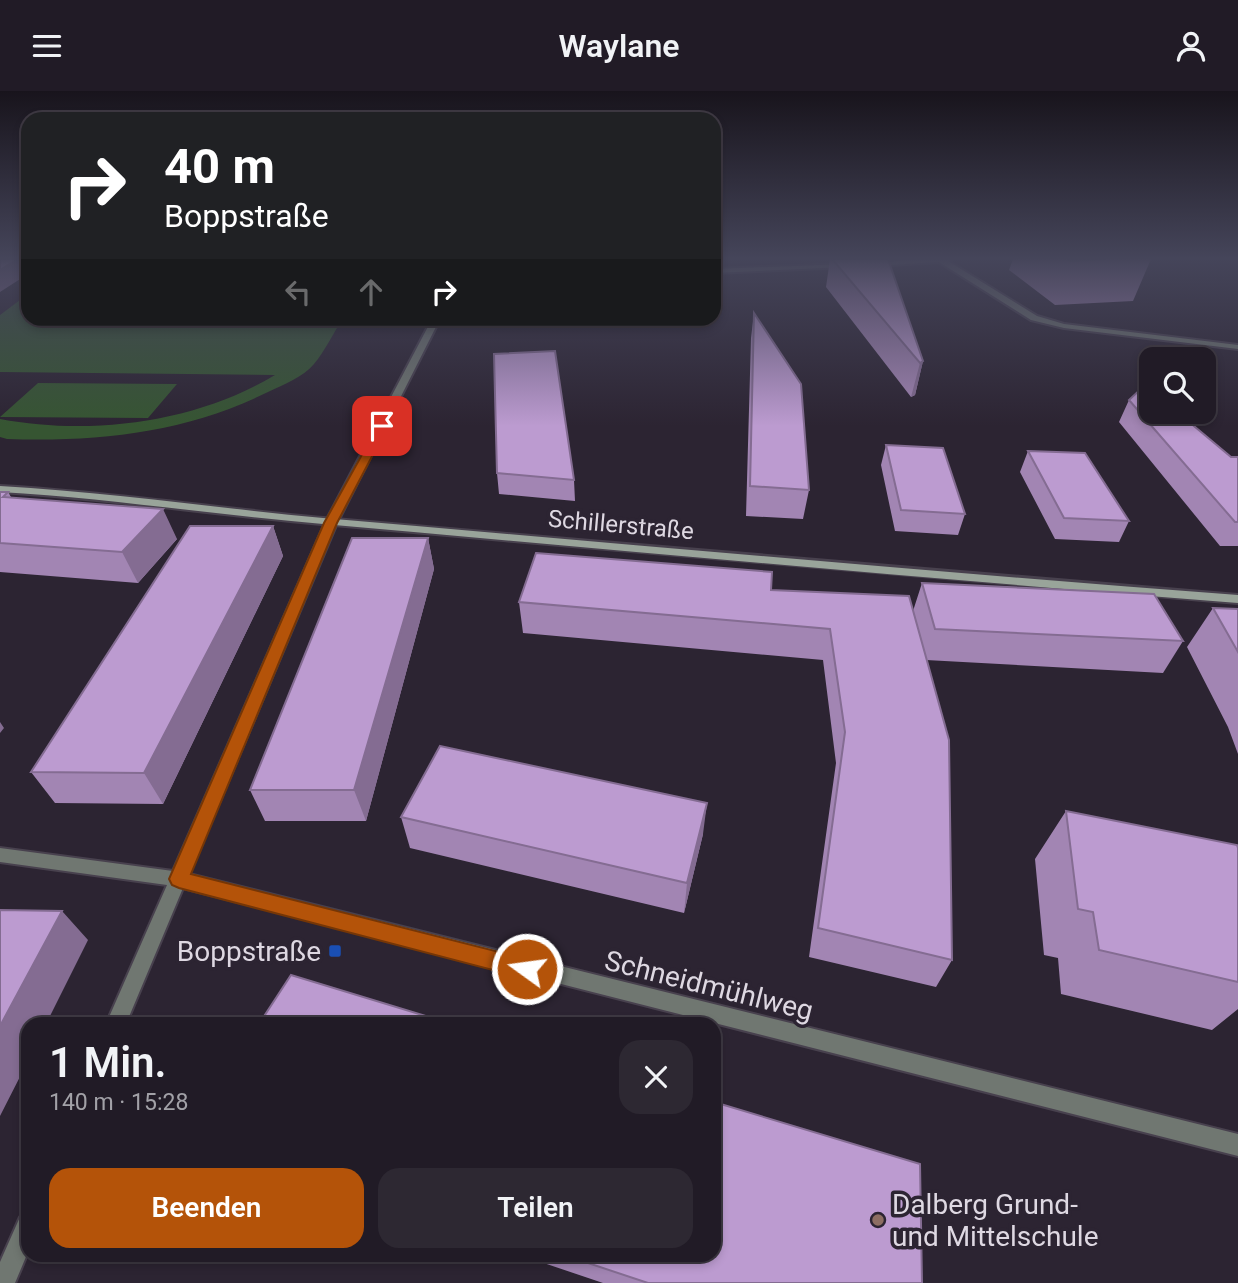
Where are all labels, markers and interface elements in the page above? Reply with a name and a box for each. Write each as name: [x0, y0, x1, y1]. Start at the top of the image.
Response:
icon: menu: [28, 27, 66, 65]
text: Waylane: [558, 27, 680, 65]
icon: person: [1172, 27, 1210, 65]
text: 40 m: [164, 138, 275, 195]
icon: right: [49, 140, 140, 231]
text: Boppstraße: [164, 197, 329, 235]
icon: left: [279, 273, 317, 311]
icon: ahead: [352, 273, 390, 311]
icon: right: [425, 273, 463, 311]
map controls: [1139, 347, 1216, 424]
button: search: [1139, 347, 1216, 424]
pin: [352, 396, 412, 456]
icon: arrive: [363, 407, 401, 445]
street label: Schillerstraße: [547, 505, 695, 545]
position arrow: [490, 932, 564, 1006]
place label: Boppstraße: [177, 935, 321, 968]
marker: Boppstraße: [327, 943, 343, 959]
street label: Schneidmühlweg: [601, 944, 816, 1027]
text: 1 Min.: [49, 1038, 167, 1087]
button: close: [619, 1040, 693, 1114]
text: 140 m · 15:28: [49, 1089, 188, 1116]
button: Beenden: [49, 1168, 364, 1248]
button: Teilen: [378, 1168, 693, 1248]
place label: Dalberg Grund- und Mittelschule: [892, 1188, 1099, 1253]
marker: Dalberg Grund- und Mittelschule: [870, 1212, 886, 1228]

